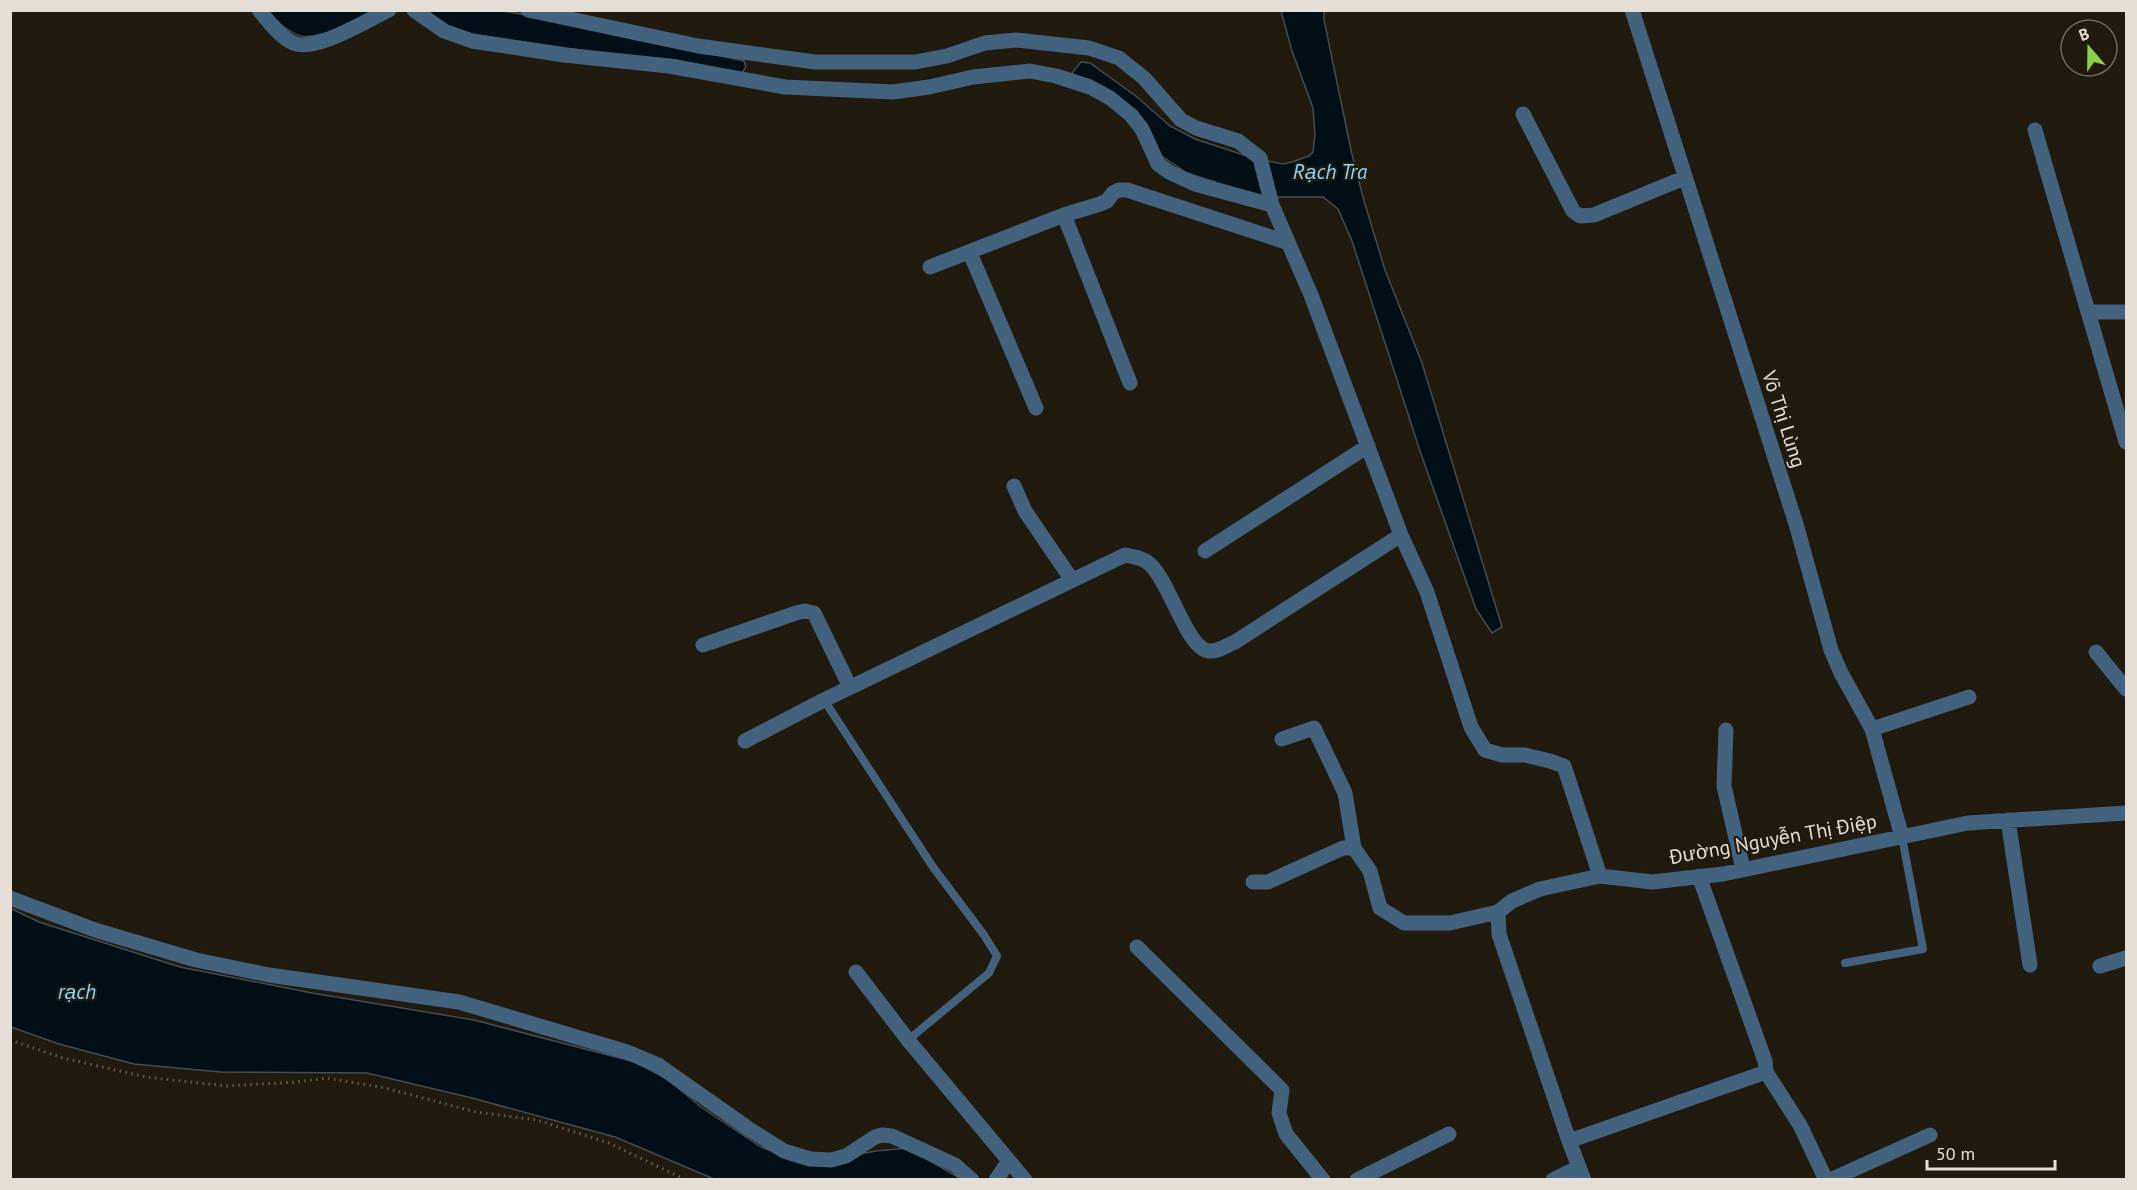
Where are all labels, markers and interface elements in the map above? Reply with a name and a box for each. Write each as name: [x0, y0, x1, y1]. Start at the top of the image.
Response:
north arrow: [2059, 18, 2119, 78]
text: B: [2076, 23, 2092, 45]
water label: Rạch Tra: [1293, 158, 1368, 185]
street label: Võ Thị Lùng: [1756, 366, 1812, 471]
street label: Đường Nguyễn Thị Điệp: [1666, 808, 1879, 870]
water label: rạch: [58, 978, 96, 1005]
scale bar: [1927, 1133, 2054, 1171]
text: 50 m: [1936, 1142, 1975, 1165]

